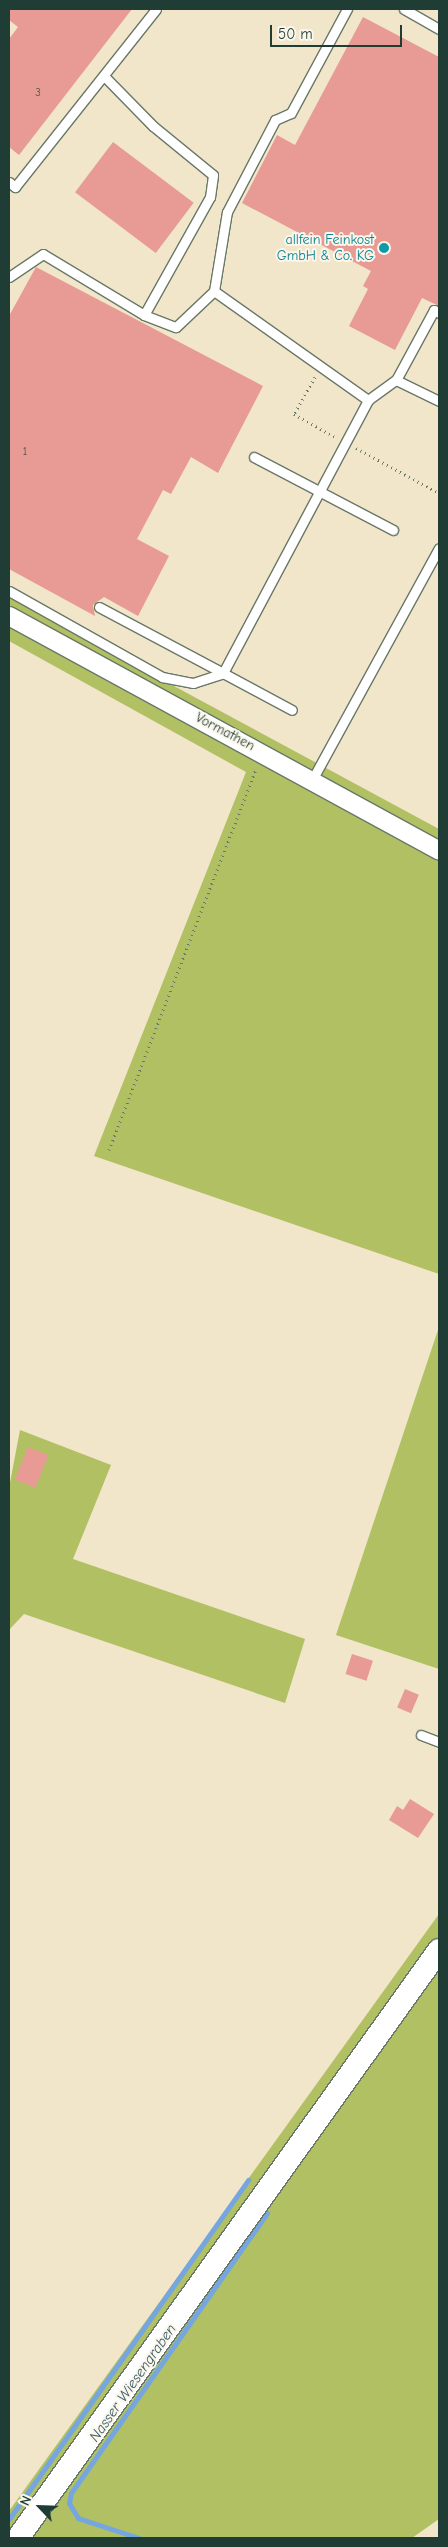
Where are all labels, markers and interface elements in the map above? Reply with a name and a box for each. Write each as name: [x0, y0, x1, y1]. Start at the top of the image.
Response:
scale bar: [273, 15, 406, 47]
text: 50 m: [278, 25, 313, 43]
house number: 3: [35, 86, 41, 100]
place label: allfein Feinkost GmbH & Co. KG: [277, 232, 374, 264]
marker: allfein Feinkost GmbH & Co. KG: [378, 242, 390, 254]
house number: 1: [23, 445, 27, 459]
street label: Vormathen: [192, 709, 258, 755]
water label: Nasser Wiesengraben: [86, 2321, 180, 2445]
north arrow: [15, 2482, 65, 2532]
text: N: [16, 2493, 35, 2508]

